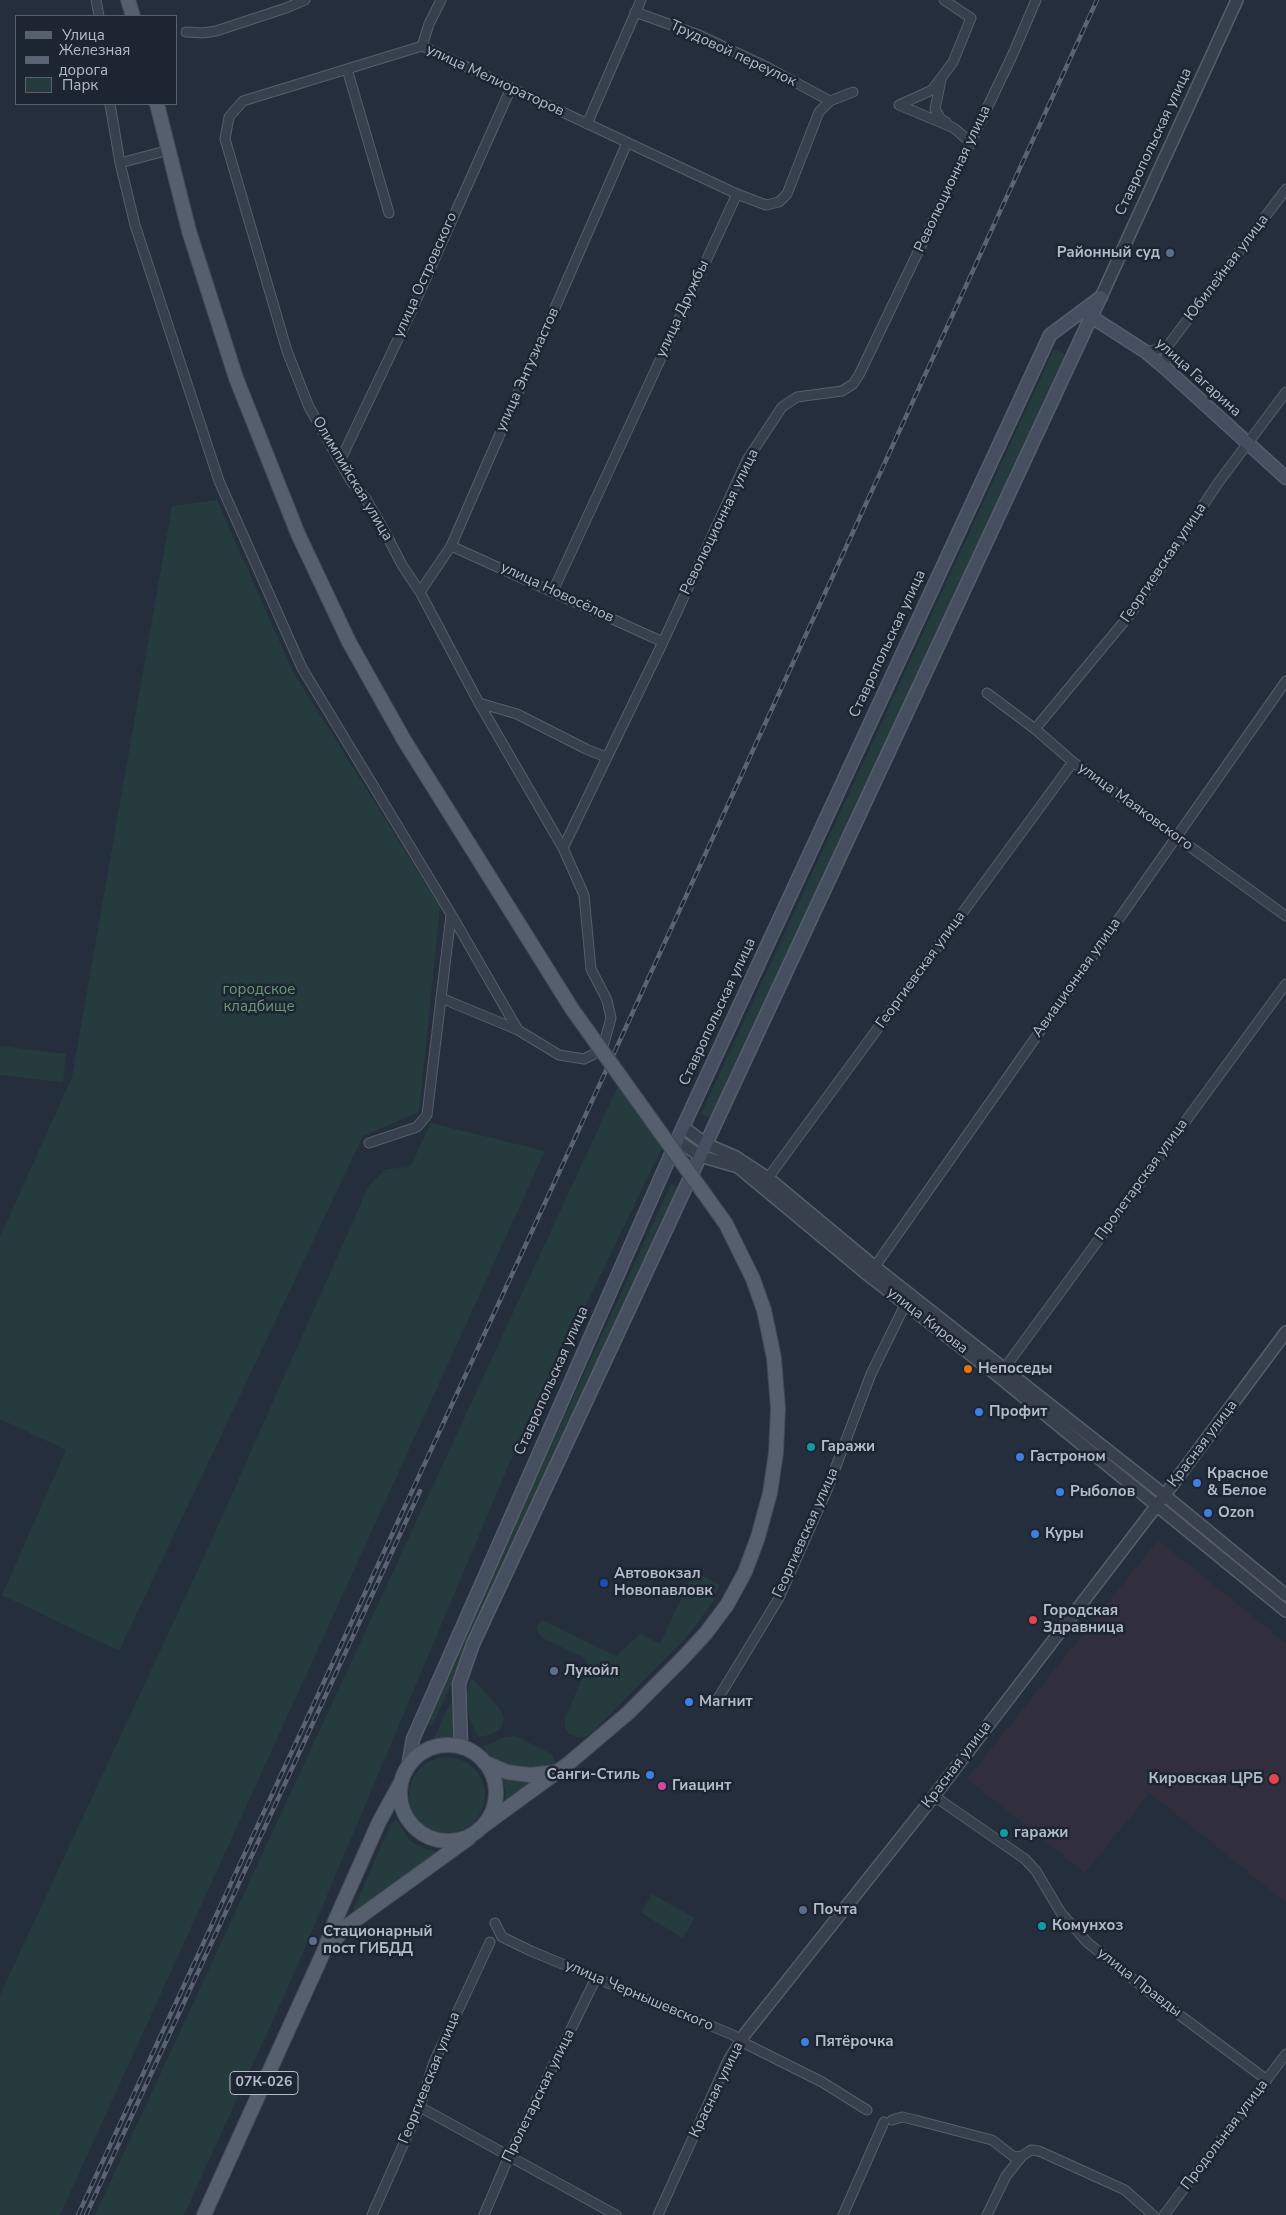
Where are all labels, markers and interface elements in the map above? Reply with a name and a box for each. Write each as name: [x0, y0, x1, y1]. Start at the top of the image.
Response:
legend: [15, 15, 178, 105]
street label: Трудовой переулок: [667, 17, 799, 91]
text: Улица: [62, 25, 105, 45]
text: Железная дорога: [59, 40, 130, 80]
street label: улица Мелиораторов: [423, 41, 567, 121]
street label: Ставропольская улица: [1112, 65, 1196, 219]
text: Парк: [62, 75, 98, 95]
street label: Революционная улица: [911, 103, 995, 255]
street label: улица Островского: [390, 210, 462, 340]
street label: Юбилейная улица: [1181, 211, 1273, 325]
place label: Районный суд: [1057, 244, 1160, 262]
marker: Районный суд: [1164, 247, 1176, 259]
street label: улица Дружбы: [653, 258, 713, 360]
street label: улица Энтузиастов: [493, 305, 563, 435]
street label: улица Гагарина: [1151, 335, 1245, 421]
street label: Олимпийская улица: [308, 414, 396, 544]
street label: Революционная улица: [677, 446, 763, 598]
street label: Георгиевская улица: [1117, 500, 1211, 626]
street label: улица Новосёлов: [498, 559, 616, 627]
street label: Ставропольская улица: [846, 567, 930, 721]
street label: улица Маяковского: [1074, 759, 1196, 855]
street label: Георгиевская улица: [872, 908, 970, 1032]
street label: Авиационная улица: [1029, 915, 1125, 1041]
street label: Ставропольская улица: [676, 935, 760, 1089]
park label: городское кладбище: [223, 981, 295, 1016]
street label: Пролетарская улица: [1092, 1116, 1192, 1244]
street label: улица Кирова: [883, 1284, 971, 1358]
street label: Ставропольская улица: [511, 1304, 593, 1458]
place label: Непоседы: [978, 1360, 1052, 1378]
marker: Непоседы: [962, 1363, 974, 1375]
street label: Красная улица: [1164, 1397, 1242, 1491]
place label: Профит: [989, 1403, 1047, 1421]
marker: Профит: [973, 1406, 985, 1418]
place label: Гаражи: [821, 1438, 875, 1456]
marker: Гаражи: [805, 1441, 817, 1453]
place label: Гастроном: [1030, 1448, 1106, 1466]
marker: Гастроном: [1014, 1451, 1026, 1463]
street label: Георгиевская улица: [769, 1465, 843, 1601]
place label: Красное & Белое: [1207, 1465, 1268, 1500]
marker: Красное & Белое: [1191, 1477, 1203, 1489]
place label: Рыболов: [1070, 1483, 1135, 1501]
marker: Рыболов: [1054, 1486, 1066, 1498]
place label: Ozon: [1218, 1504, 1254, 1522]
marker: Ozon: [1202, 1507, 1214, 1519]
place label: Куры: [1045, 1525, 1084, 1543]
marker: Куры: [1029, 1528, 1041, 1540]
place label: Автовокзал Новопавловк: [614, 1565, 713, 1600]
marker: Автовокзал Новопавловк: [598, 1577, 610, 1589]
place label: Городская Здравница: [1043, 1602, 1124, 1637]
marker: Городская Здравница: [1027, 1614, 1039, 1626]
place label: Лукойл: [564, 1662, 619, 1680]
marker: Лукойл: [548, 1665, 560, 1677]
place label: Магнит: [699, 1693, 753, 1711]
marker: Магнит: [683, 1696, 695, 1708]
street label: Красная улица: [918, 1718, 996, 1812]
place label: Санги-Стиль: [546, 1766, 640, 1784]
marker: Санги-Стиль: [644, 1769, 656, 1781]
place label: Кировская ЦРБ: [1149, 1770, 1263, 1788]
marker: Кировская ЦРБ: [1267, 1772, 1281, 1786]
place label: Гиацинт: [672, 1777, 731, 1795]
marker: Гиацинт: [656, 1780, 668, 1792]
place label: гаражи: [1014, 1824, 1068, 1842]
marker: гаражи: [998, 1827, 1010, 1839]
place label: Почта: [813, 1901, 857, 1919]
marker: Почта: [797, 1904, 809, 1916]
place label: Комунхоз: [1052, 1917, 1123, 1935]
marker: Комунхоз: [1036, 1920, 1048, 1932]
place label: Стационарный пост ГИБДД: [323, 1923, 433, 1958]
marker: Стационарный пост ГИБДД: [307, 1935, 319, 1947]
street label: улица Правды: [1093, 1944, 1185, 2022]
street label: улица Чернышевского: [562, 1957, 716, 2035]
street label: Георгиевская улица: [395, 2010, 465, 2146]
street label: Пролетарская улица: [499, 2027, 579, 2165]
place label: Пятёрочка: [815, 2033, 894, 2051]
marker: Пятёрочка: [799, 2036, 811, 2048]
street label: Красная улица: [686, 2039, 748, 2141]
road number: 07К-026: [230, 2072, 298, 2094]
street label: Продольная улица: [1178, 2076, 1272, 2194]

